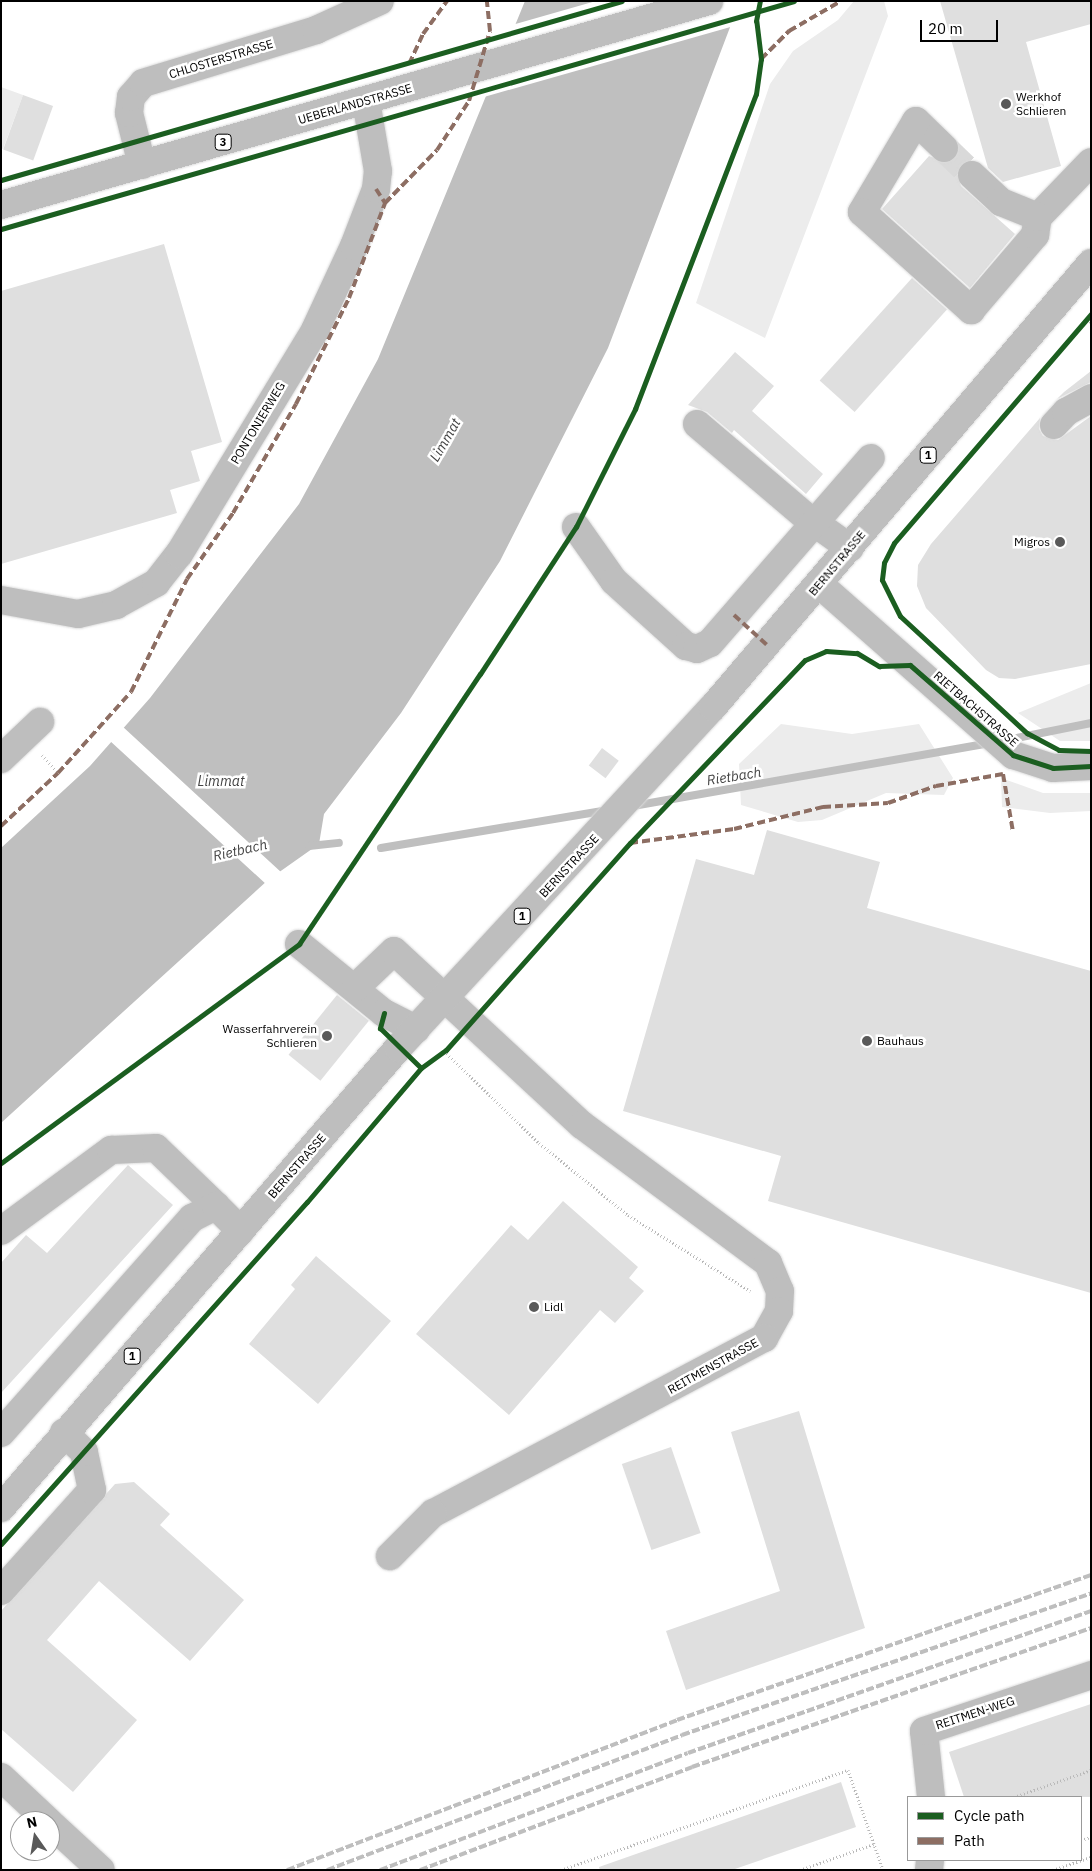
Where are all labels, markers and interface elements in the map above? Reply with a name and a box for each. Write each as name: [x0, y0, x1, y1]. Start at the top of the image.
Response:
scale bar: [922, 10, 1000, 42]
text: 20 m: [928, 19, 963, 38]
street label: CHLOSTERSTRASSE: [167, 36, 275, 82]
street label: UEBERLANDSTRASSE: [296, 81, 414, 127]
place label: Werkhof Schlieren: [1016, 90, 1066, 118]
marker: Werkhof Schlieren: [1000, 98, 1012, 110]
road number: 3: [214, 134, 232, 150]
street label: PONTONIERWEG: [228, 379, 288, 467]
water label: Limmat: [426, 415, 464, 465]
road number: 1: [919, 446, 937, 464]
street label: BERNSTRASSE: [805, 527, 869, 599]
place label: Migros: [1014, 535, 1050, 549]
marker: Migros: [1054, 536, 1066, 548]
street label: RIETBACHSTRASSE: [931, 668, 1021, 750]
water label: Rietbach: [706, 763, 762, 789]
water label: Limmat: [198, 773, 244, 789]
street label: BERNSTRASSE: [536, 832, 602, 900]
water label: Rietbach: [211, 836, 269, 864]
road number: 1: [513, 908, 531, 924]
place label: Wasserfahrverein Schlieren: [223, 1022, 317, 1050]
marker: Wasserfahrverein Schlieren: [321, 1030, 333, 1042]
place label: Bauhaus: [877, 1034, 924, 1048]
marker: Bauhaus: [861, 1035, 873, 1047]
street label: BERNSTRASSE: [265, 1131, 329, 1201]
place label: Lidl: [544, 1300, 563, 1314]
marker: Lidl: [528, 1301, 540, 1313]
street label: REITMENSTRASSE: [665, 1335, 761, 1397]
road number: 1: [123, 1348, 141, 1364]
street label: REITMEN-WEG: [934, 1693, 1016, 1733]
legend: [907, 1796, 1082, 1861]
text: Cycle path: [954, 1806, 1025, 1825]
north arrow: [10, 1811, 60, 1861]
text: N: [25, 1812, 39, 1832]
text: Path: [954, 1831, 985, 1850]

